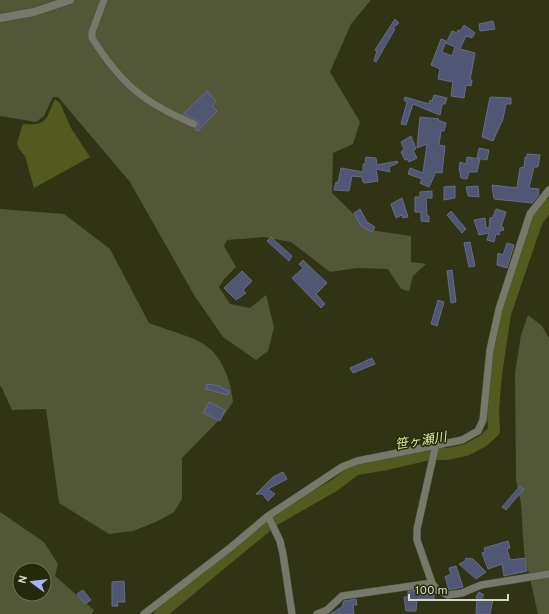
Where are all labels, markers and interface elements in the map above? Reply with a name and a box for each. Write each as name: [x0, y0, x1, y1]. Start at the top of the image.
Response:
water label: 笹ヶ瀬川: [394, 430, 450, 454]
north arrow: [12, 562, 52, 602]
text: N: [16, 574, 31, 585]
scale bar: [409, 576, 508, 602]
text: 100 m: [415, 583, 448, 599]

